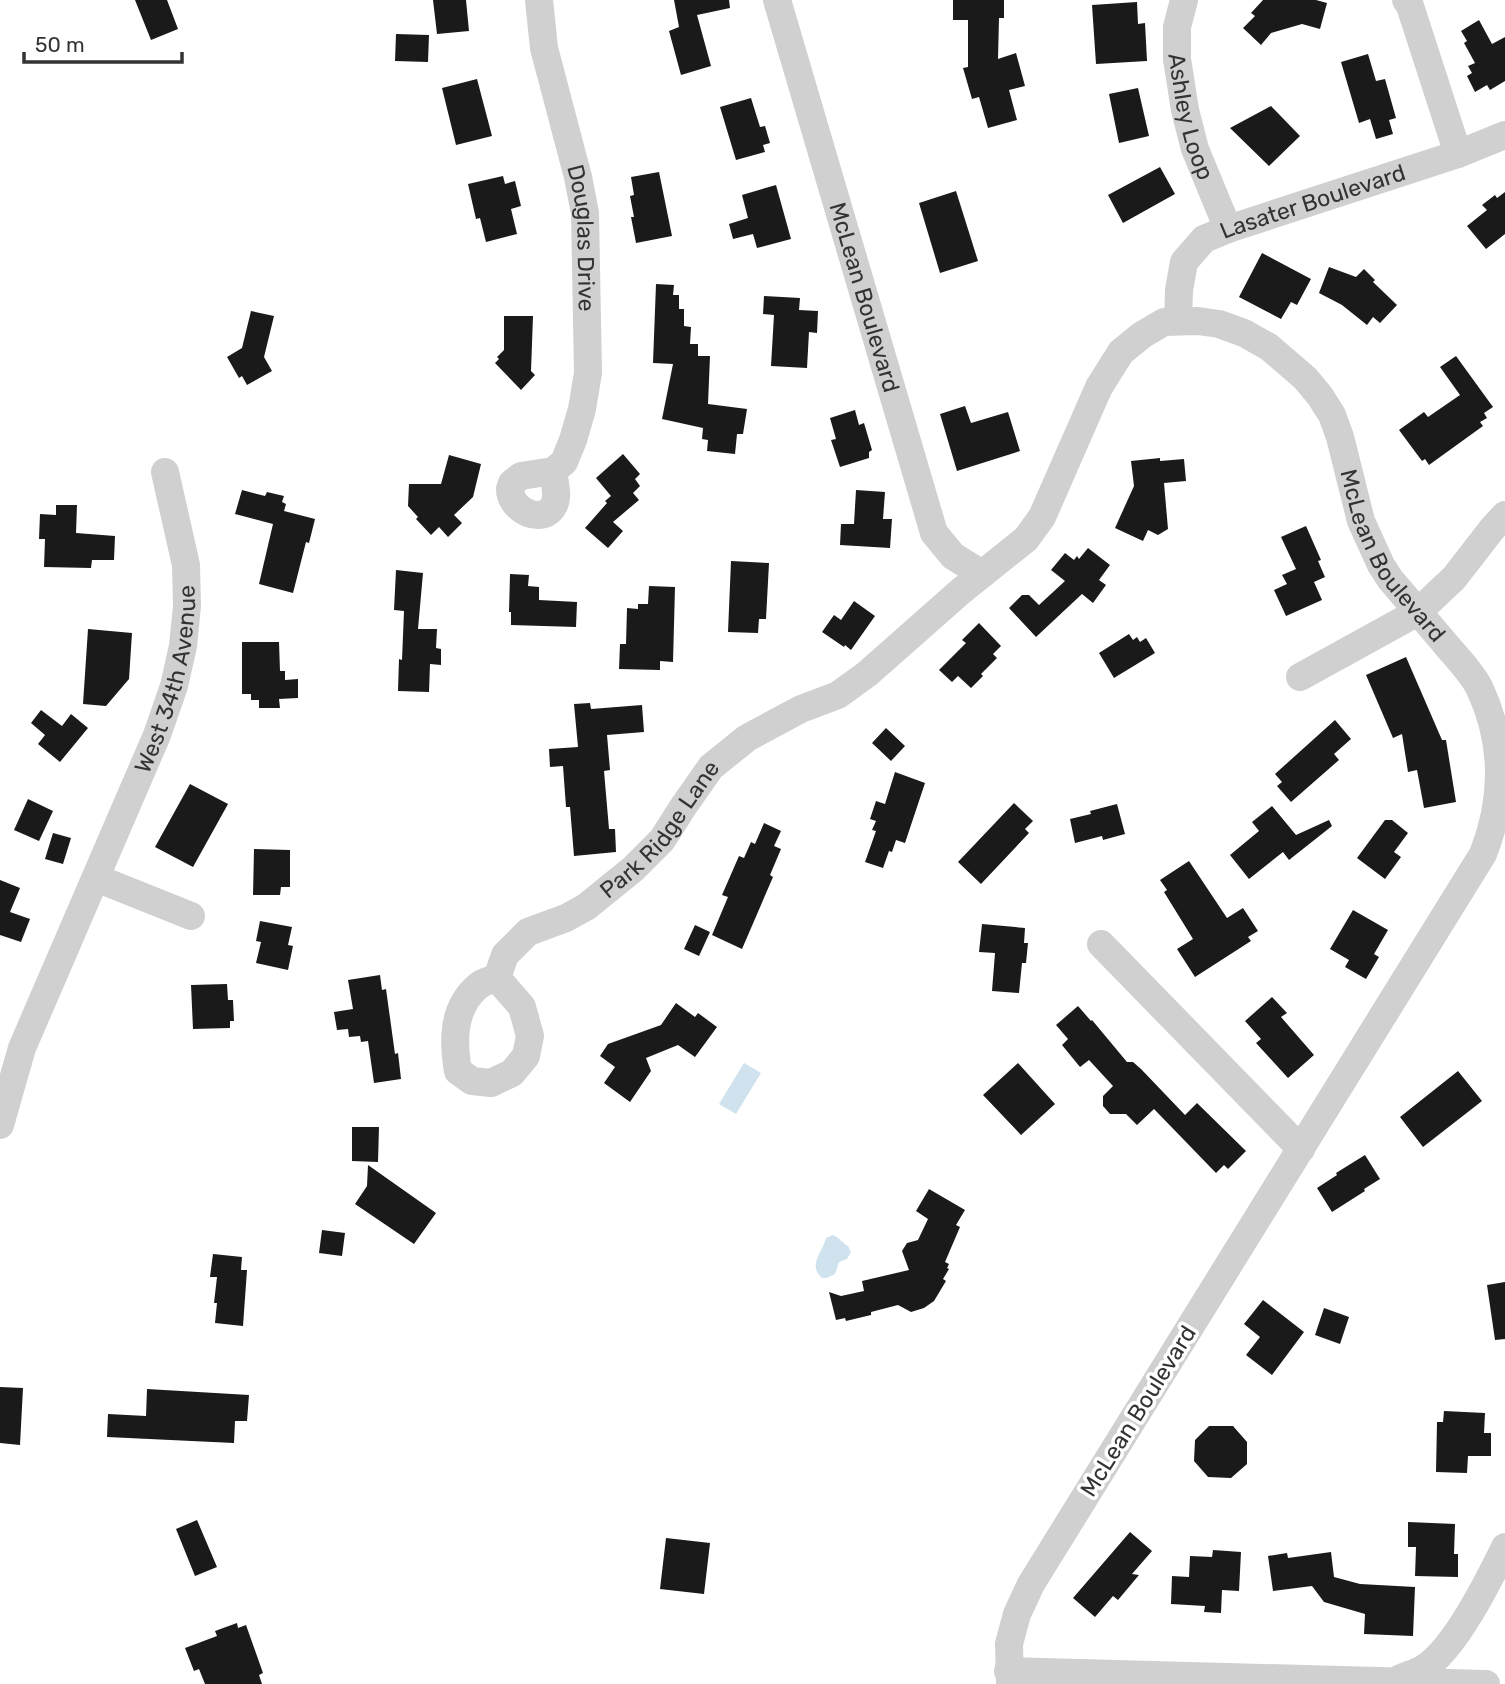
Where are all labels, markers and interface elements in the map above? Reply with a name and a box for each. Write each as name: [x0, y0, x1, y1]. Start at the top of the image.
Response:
scale bar: [24, 21, 182, 65]
text: 50 m: [35, 32, 85, 57]
street label: Ashley Loop: [1162, 51, 1220, 184]
street label: Lasater Boulevard: [1216, 158, 1409, 245]
street label: Douglas Drive: [561, 161, 601, 312]
street label: McLean Boulevard: [823, 199, 906, 396]
street label: McLean Boulevard: [1335, 466, 1452, 648]
street label: West 34th Avenue: [128, 585, 201, 777]
street label: Park Ridge Lane: [594, 755, 725, 904]
street label: McLean Boulevard: [1074, 1320, 1202, 1502]

